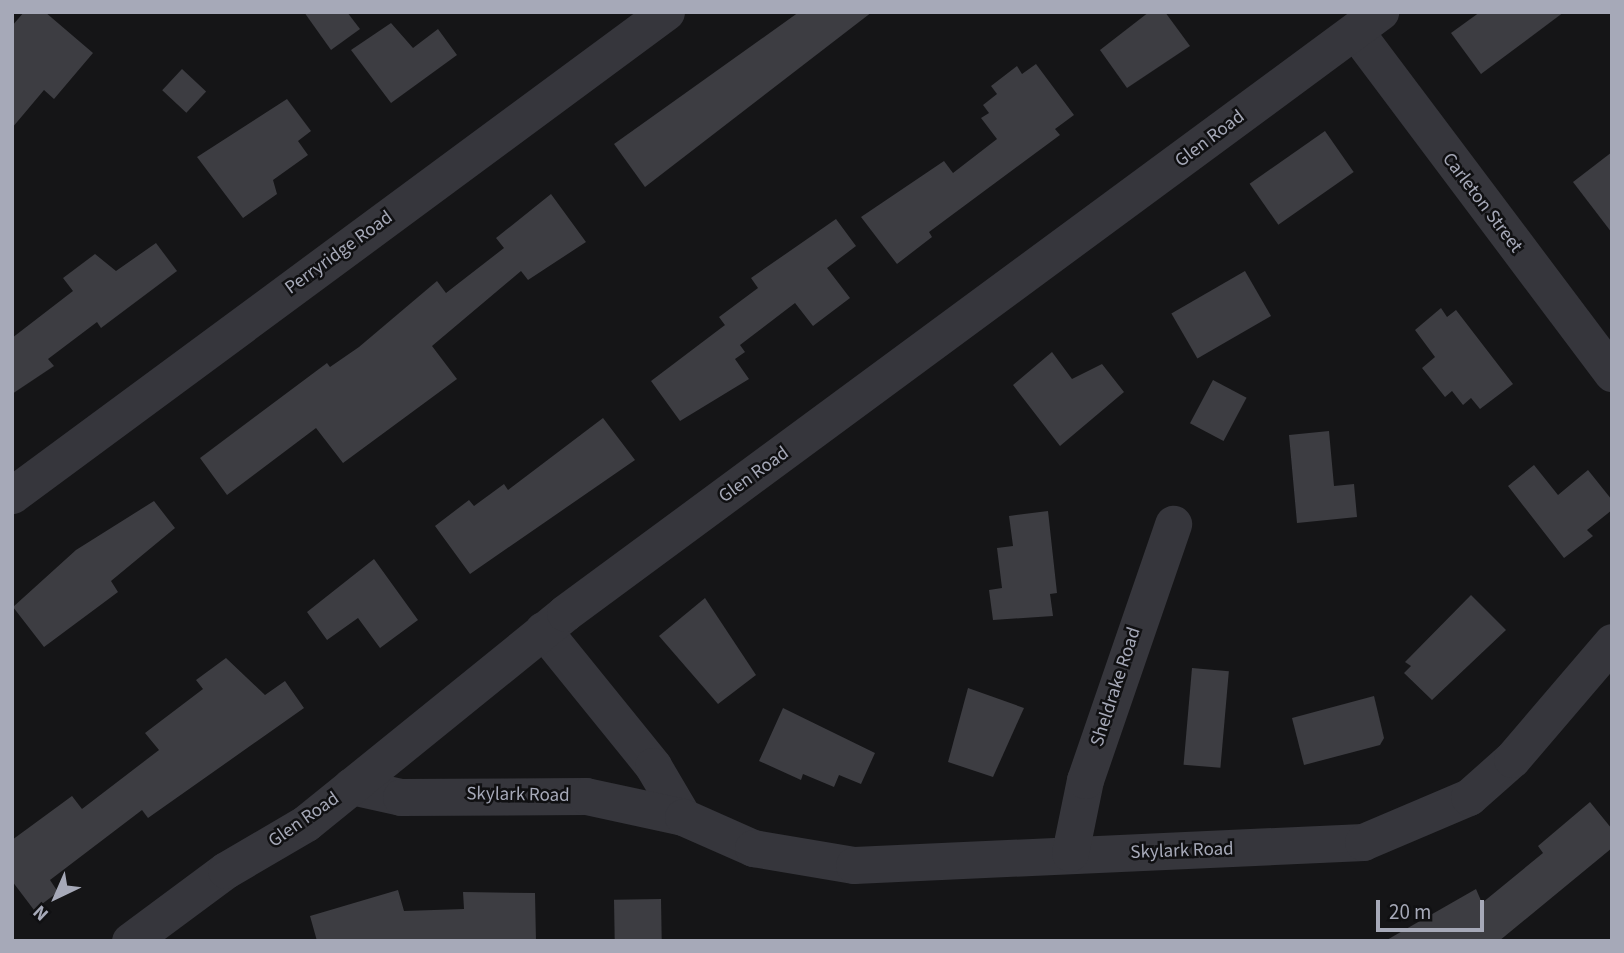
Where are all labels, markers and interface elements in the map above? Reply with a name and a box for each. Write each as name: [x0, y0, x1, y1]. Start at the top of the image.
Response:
street label: Glen Road: [1171, 106, 1249, 172]
street label: Carleton Street: [1437, 148, 1527, 258]
street label: Perryridge Road: [281, 206, 397, 300]
street label: Glen Road: [715, 442, 793, 508]
street label: Sheldrake Road: [1086, 624, 1146, 750]
street label: Skylark Road: [466, 783, 570, 807]
street label: Glen Road: [264, 787, 344, 853]
street label: Skylark Road: [1130, 838, 1234, 864]
north arrow: [21, 862, 91, 932]
scale bar: [1379, 886, 1488, 930]
text: 20 m: [1389, 897, 1431, 927]
text: N: [27, 898, 55, 927]

